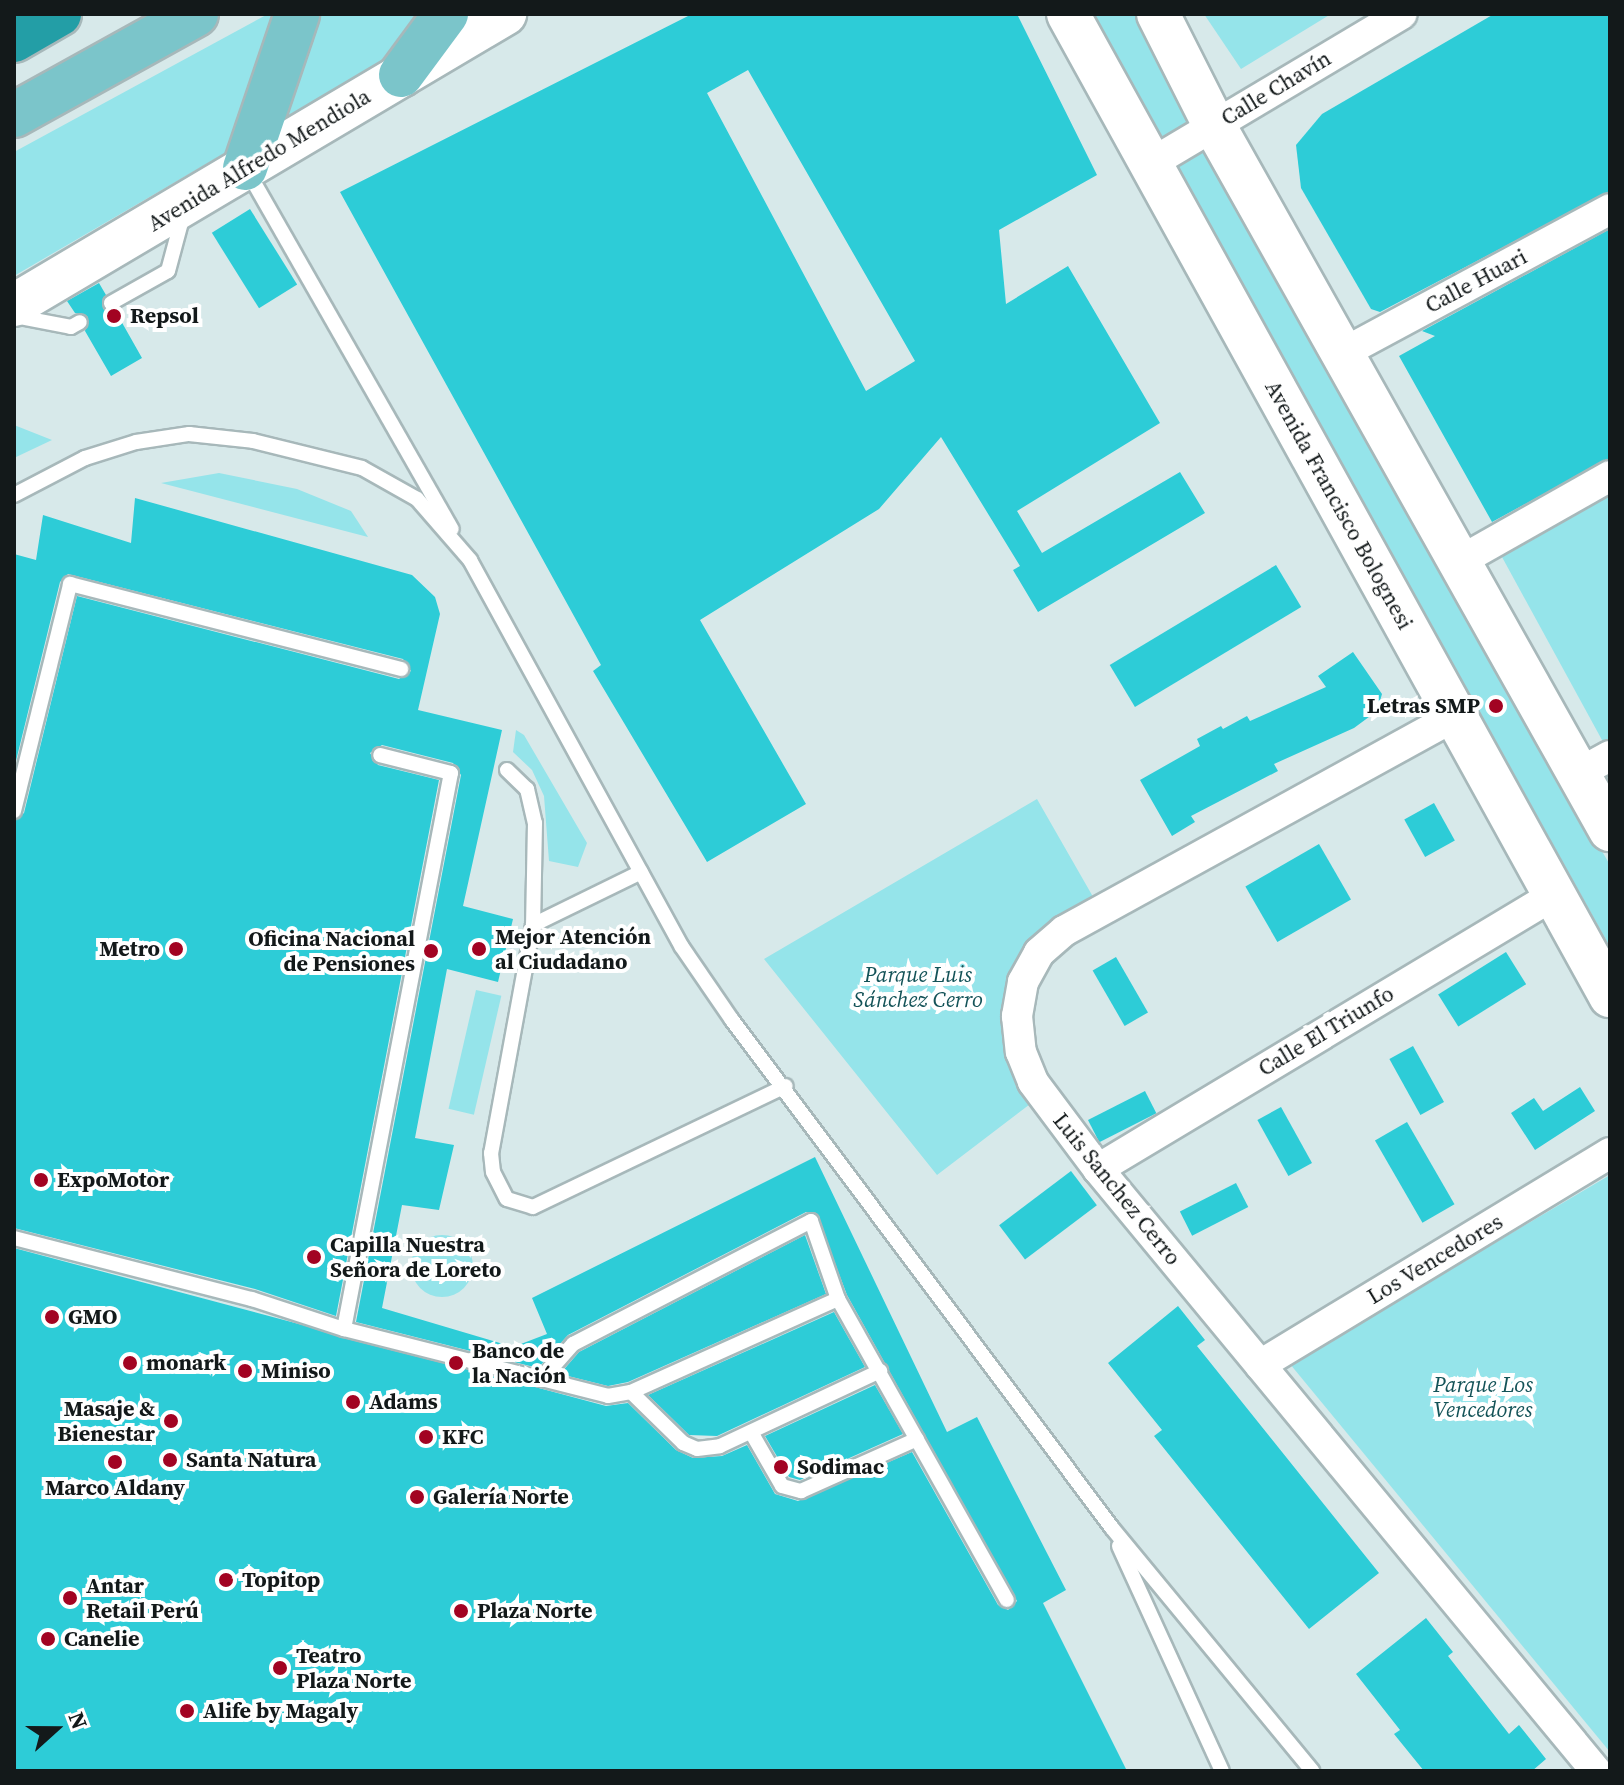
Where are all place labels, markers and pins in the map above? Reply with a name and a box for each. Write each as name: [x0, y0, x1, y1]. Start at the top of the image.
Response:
place label: Repsol: [130, 303, 199, 329]
marker: Repsol: [105, 307, 123, 325]
place label: Letras SMP: [1367, 693, 1480, 719]
marker: Letras SMP: [1487, 697, 1505, 715]
place label: Mejor Atención al Ciudadano: [495, 923, 651, 974]
place label: Oficina Nacional de Pensiones: [248, 925, 415, 976]
place label: Metro: [99, 936, 160, 962]
marker: Metro: [167, 940, 185, 958]
marker: Mejor Atención al Ciudadano: [470, 940, 488, 958]
marker: Oficina Nacional de Pensiones: [422, 942, 440, 960]
place label: ExpoMotor: [57, 1167, 169, 1193]
marker: ExpoMotor: [32, 1171, 50, 1189]
place label: Capilla Nuestra Señora de Loreto: [330, 1231, 501, 1282]
marker: Capilla Nuestra Señora de Loreto: [305, 1248, 323, 1266]
place label: GMO: [68, 1304, 117, 1330]
marker: GMO: [43, 1308, 61, 1326]
place label: Banco de la Nación: [472, 1337, 566, 1388]
place label: monark: [146, 1350, 226, 1376]
marker: monark: [121, 1354, 139, 1372]
marker: Banco de la Nación: [447, 1354, 465, 1372]
place label: Miniso: [261, 1358, 331, 1384]
marker: Miniso: [236, 1362, 254, 1380]
place label: Adams: [369, 1389, 438, 1415]
marker: Adams: [344, 1393, 362, 1411]
place label: Masaje & Bienestar: [57, 1395, 155, 1446]
marker: Masaje & Bienestar: [162, 1412, 180, 1430]
place label: KFC: [442, 1424, 484, 1450]
marker: KFC: [417, 1428, 435, 1446]
place label: Santa Natura: [186, 1447, 317, 1473]
marker: Santa Natura: [161, 1451, 179, 1469]
marker: Marco Aldany: [106, 1453, 124, 1471]
place label: Sodimac: [797, 1454, 884, 1480]
marker: Sodimac: [772, 1458, 790, 1476]
place label: Marco Aldany: [45, 1475, 185, 1501]
place label: Galería Norte: [433, 1484, 569, 1510]
marker: Galería Norte: [408, 1488, 426, 1506]
place label: Topitop: [242, 1567, 320, 1593]
marker: Topitop: [217, 1571, 235, 1589]
place label: Antar Retail Perú: [86, 1572, 199, 1624]
marker: Antar Retail Perú: [61, 1589, 79, 1607]
place label: Plaza Norte: [477, 1598, 593, 1624]
marker: Plaza Norte: [452, 1602, 470, 1620]
place label: Canelie: [64, 1626, 139, 1652]
marker: Canelie: [39, 1630, 57, 1648]
place label: Teatro Plaza Norte: [296, 1642, 412, 1694]
marker: Teatro Plaza Norte: [271, 1659, 289, 1677]
place label: Alife by Magaly: [203, 1698, 358, 1724]
marker: Alife by Magaly: [178, 1702, 196, 1720]

